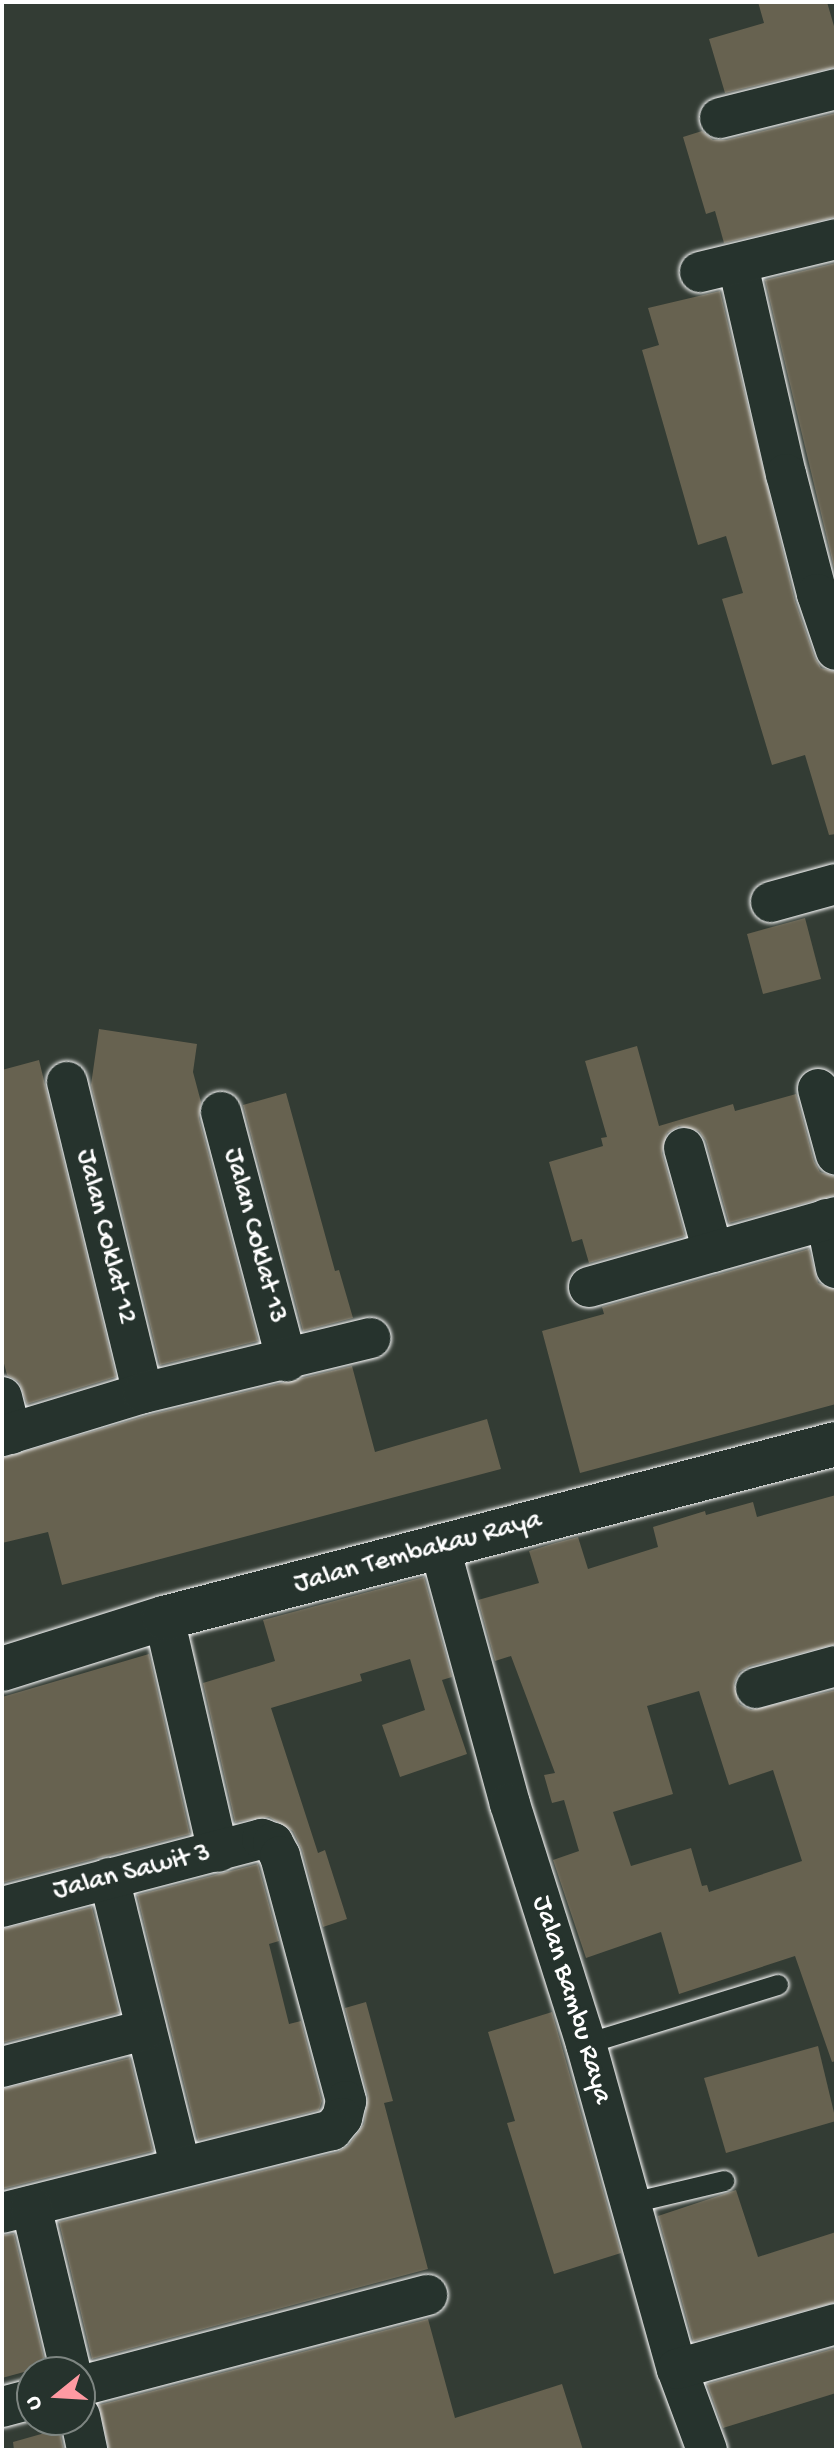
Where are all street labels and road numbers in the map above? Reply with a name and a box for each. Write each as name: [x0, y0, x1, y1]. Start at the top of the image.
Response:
street label: Jalan Coklat 13: [215, 1145, 293, 1327]
street label: Jalan Coklat 12: [67, 1146, 143, 1328]
street label: Jalan Tembakau Raya: [291, 1504, 545, 1602]
street label: Jalan Sawit 3: [50, 1837, 214, 1909]
street label: Jalan Bambu Raya: [523, 1892, 619, 2108]

